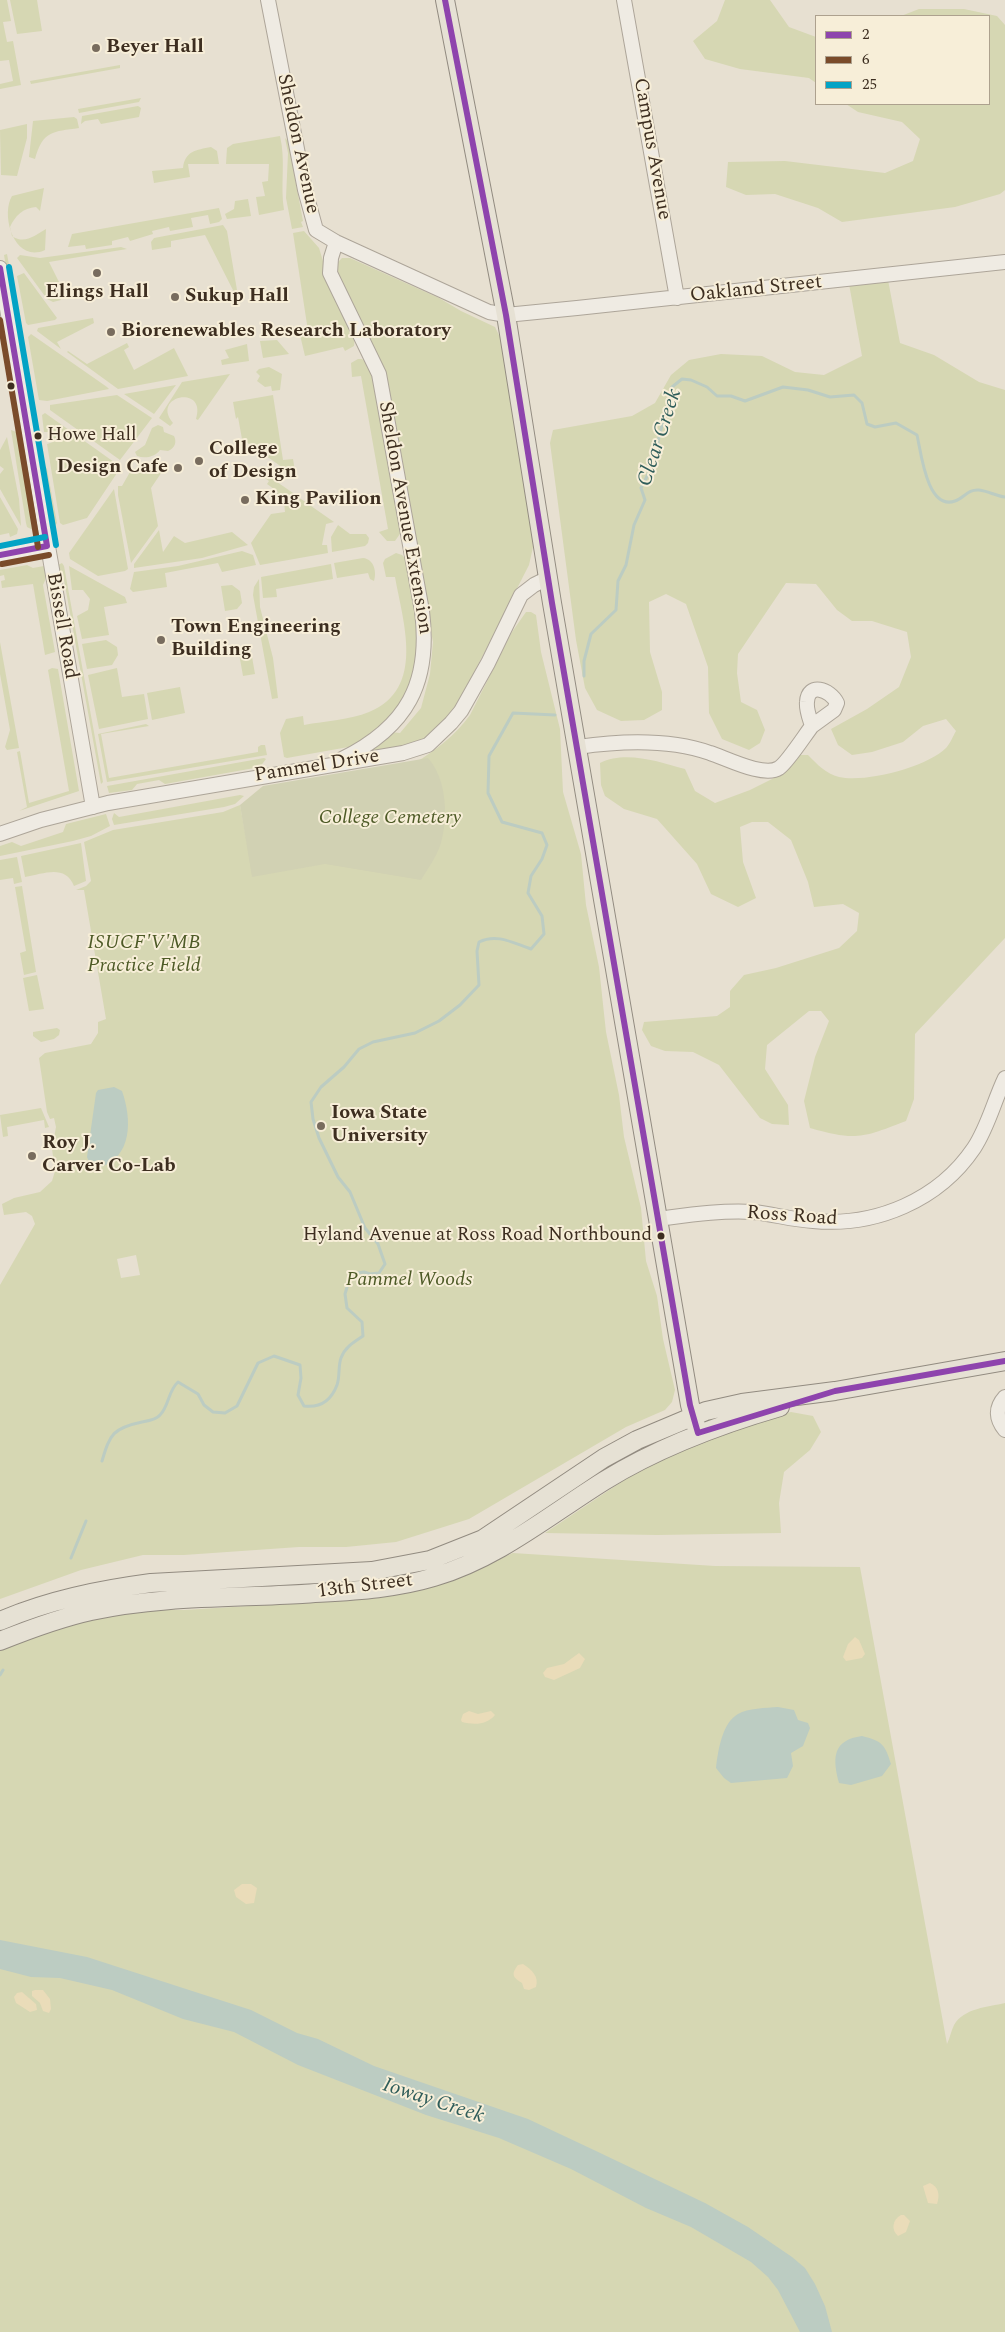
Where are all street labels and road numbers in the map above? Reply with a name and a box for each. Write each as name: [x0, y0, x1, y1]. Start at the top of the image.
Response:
street label: Sheldon Avenue: [270, 72, 324, 216]
street label: Campus Avenue: [627, 76, 675, 222]
street label: Oakland Street: [689, 271, 823, 309]
street label: Sheldon Avenue Extension: [372, 400, 436, 636]
street label: Bissell Road: [40, 571, 82, 681]
street label: Pammel Drive: [253, 745, 381, 789]
street label: Ross Road: [746, 1202, 838, 1232]
street label: 13th Street: [316, 1569, 414, 1605]

